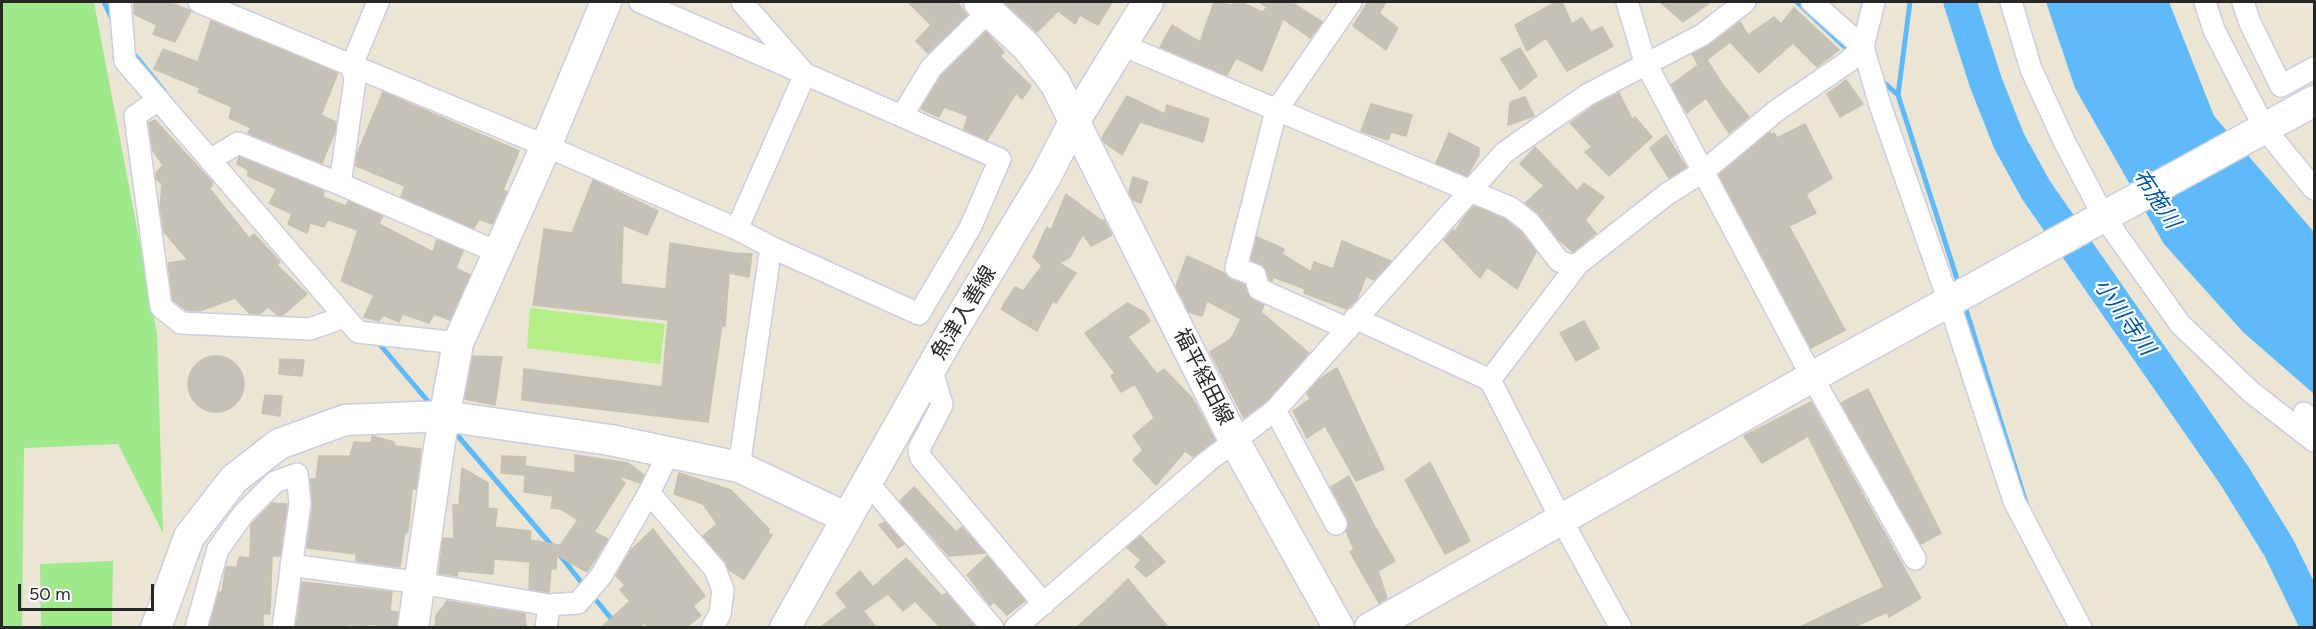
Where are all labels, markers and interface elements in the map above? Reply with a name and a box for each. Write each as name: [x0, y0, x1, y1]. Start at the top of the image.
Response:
water label: 布施川: [2127, 164, 2185, 234]
street label: 魚津入善線: [926, 262, 1002, 364]
water label: 小川寺川: [2088, 273, 2160, 361]
street label: 福平経田線: [1168, 325, 1238, 429]
scale bar: [21, 572, 158, 610]
text: 50 m: [29, 583, 71, 605]

